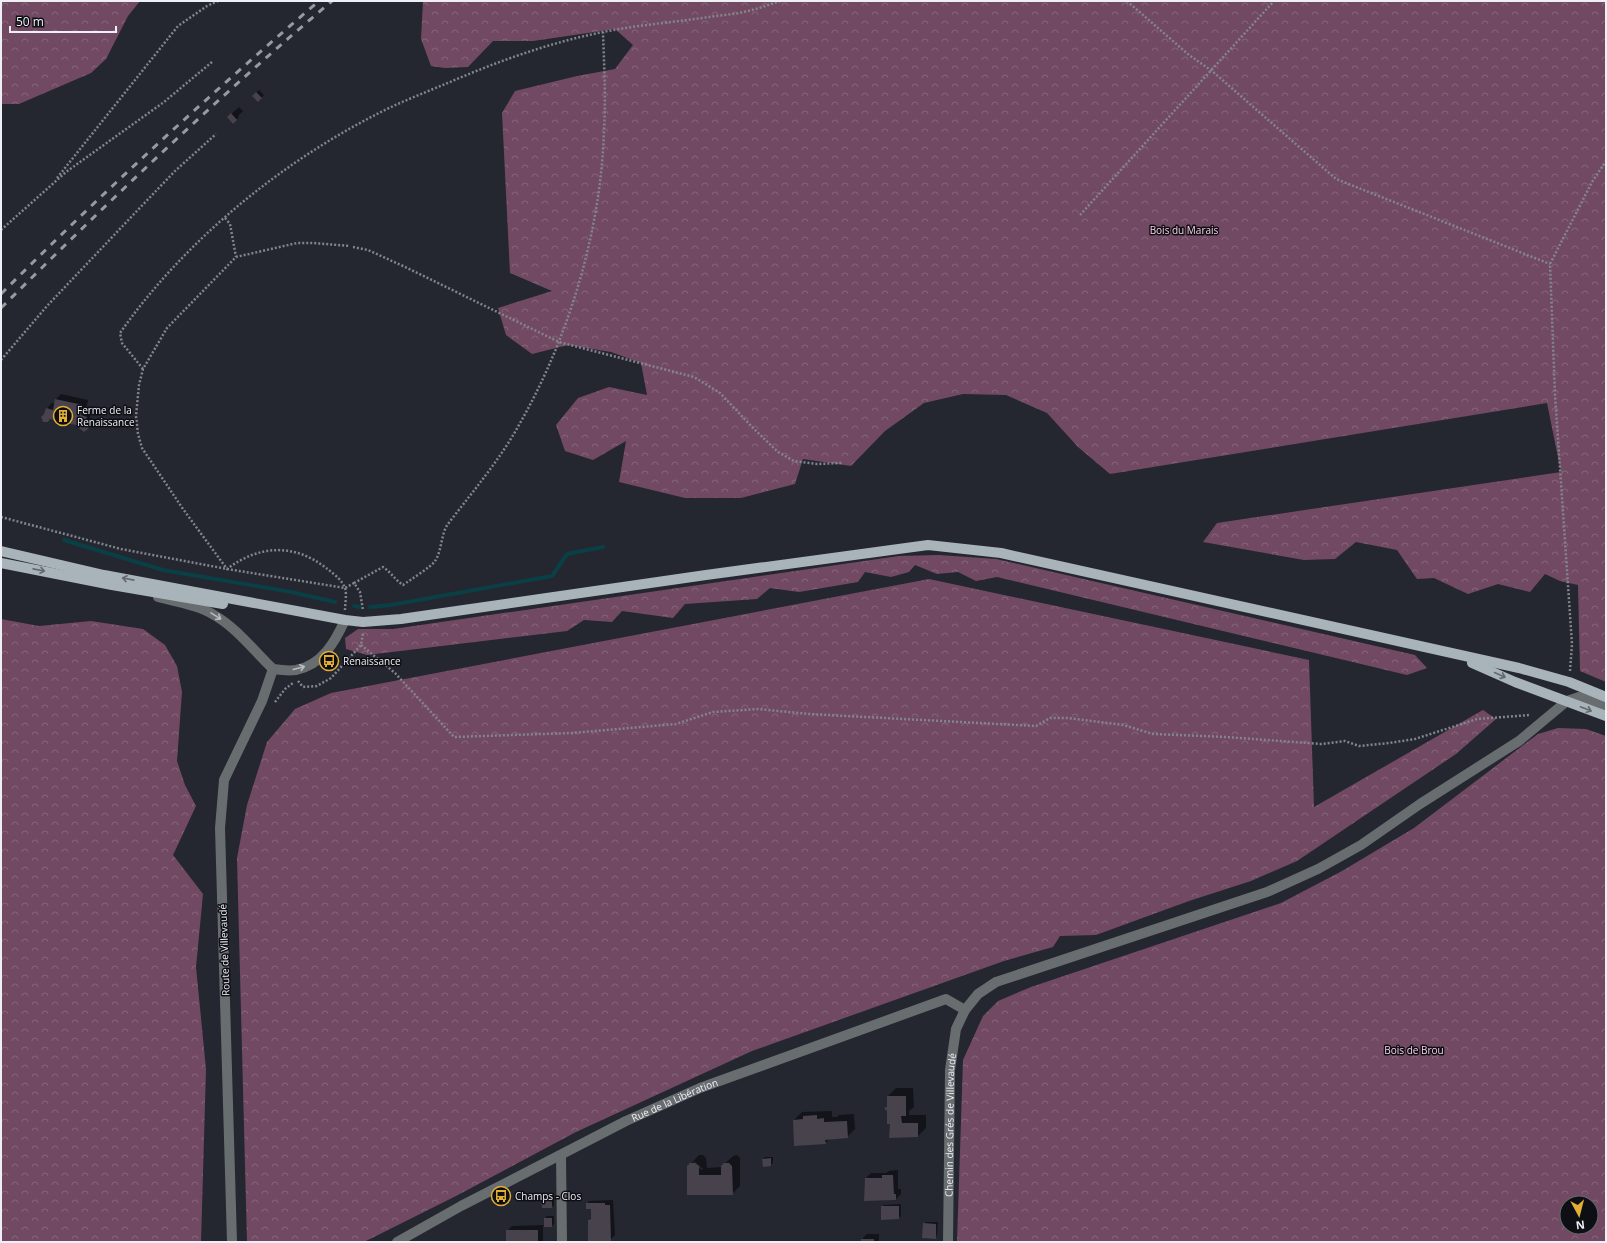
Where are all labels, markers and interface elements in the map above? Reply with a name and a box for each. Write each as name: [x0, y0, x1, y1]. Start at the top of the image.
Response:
scale bar: [10, 8, 116, 34]
text: 50 m: [16, 13, 44, 30]
park label: Bois du Marais: [1150, 223, 1219, 237]
place label: Ferme de la Renaissance: [77, 403, 135, 429]
building icon: Ferme de la Renaissance: [52, 405, 74, 427]
one-way arrow: [32, 567, 45, 575]
one-way arrow: [122, 575, 135, 583]
one-way arrow: [210, 613, 222, 621]
bus stop icon: Renaissance: [318, 650, 340, 672]
place label: Renaissance: [343, 654, 401, 668]
one-way arrow: [292, 664, 305, 671]
one-way arrow: [1494, 672, 1506, 679]
one-way arrow: [1580, 705, 1592, 713]
street label: Route de Villevaudé: [215, 903, 233, 996]
park label: Bois de Brou: [1384, 1043, 1444, 1057]
street label: Chemin des Grés de Villevaudé: [942, 1052, 959, 1197]
street label: Rue de la Libération: [629, 1075, 720, 1125]
bus stop icon: Champs - Clos: [490, 1185, 512, 1207]
place label: Champs - Clos: [515, 1189, 581, 1203]
north arrow: [1559, 1195, 1599, 1235]
text: N: [1575, 1217, 1586, 1233]

